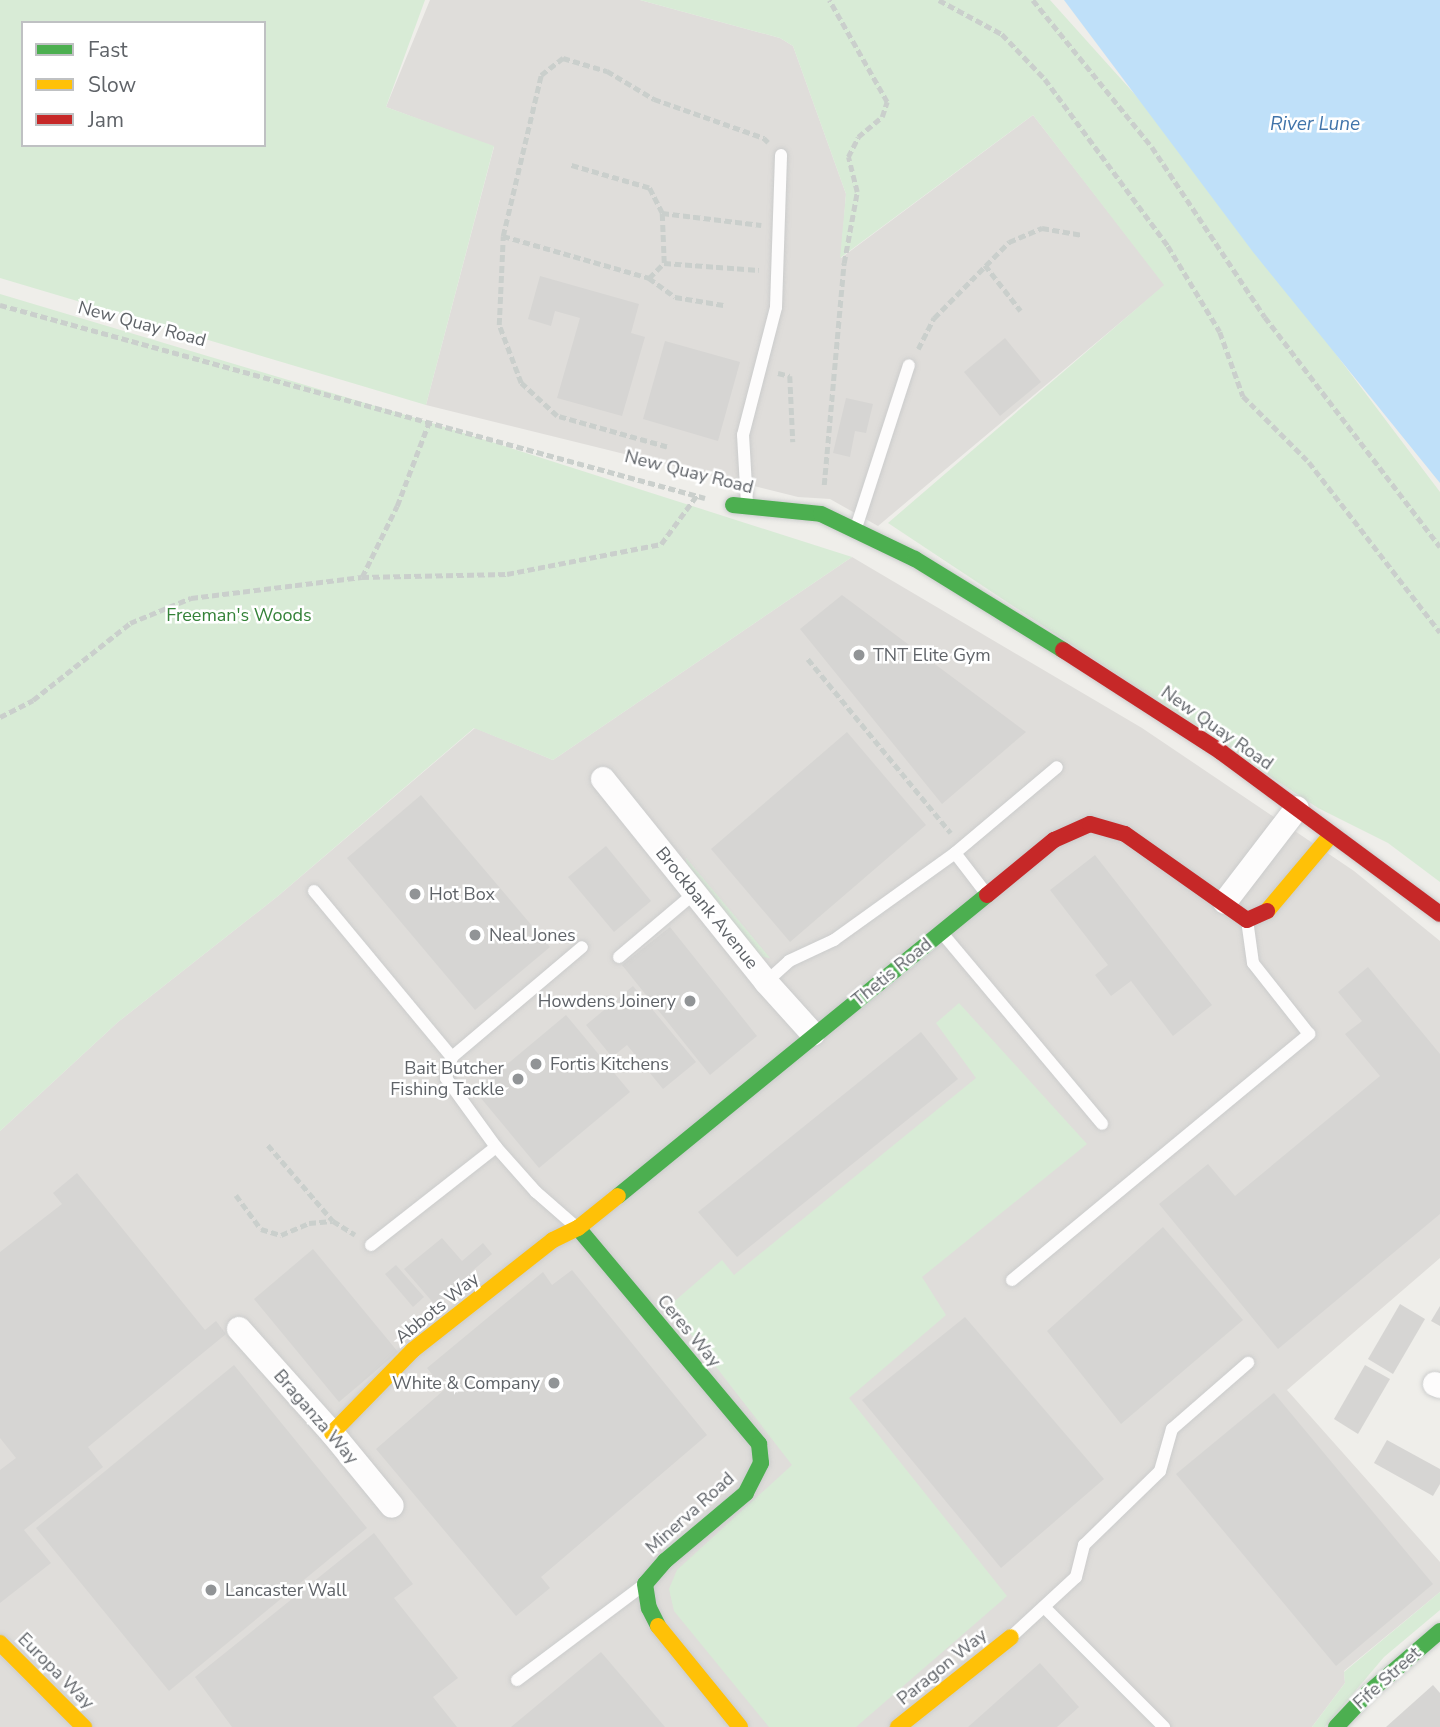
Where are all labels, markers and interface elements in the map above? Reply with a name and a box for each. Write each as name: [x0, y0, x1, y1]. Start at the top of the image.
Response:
legend: [21, 21, 266, 147]
text: Fast: [88, 36, 128, 64]
text: Slow: [88, 71, 136, 99]
text: Jam: [88, 106, 124, 134]
water label: River Lune: [1270, 114, 1360, 136]
street label: New Quay Road: [76, 297, 208, 351]
street label: New Quay Road: [623, 446, 755, 498]
park label: Freeman's Woods: [166, 604, 312, 626]
place label: TNT Elite Gym: [873, 644, 991, 666]
marker: TNT Elite Gym: [851, 647, 867, 663]
street label: New Quay Road: [1157, 681, 1277, 775]
street label: Brockbank Avenue: [651, 843, 763, 973]
place label: Hot Box: [429, 883, 495, 905]
marker: Hot Box: [407, 886, 423, 902]
place label: Neal Jones: [489, 924, 576, 946]
marker: Neal Jones: [467, 927, 483, 943]
street label: Thetis Road: [848, 933, 936, 1011]
place label: Howdens Joinery: [538, 990, 676, 1012]
marker: Howdens Joinery: [682, 993, 698, 1009]
place label: Fortis Kitchens: [550, 1053, 669, 1075]
marker: Fortis Kitchens: [528, 1056, 544, 1072]
place label: Bait Butcher Fishing Tackle: [390, 1058, 504, 1100]
marker: Bait Butcher Fishing Tackle: [510, 1071, 526, 1087]
street label: Abbots Way: [391, 1268, 483, 1348]
street label: Ceres Way: [653, 1290, 725, 1372]
street label: Braganza Way: [269, 1365, 363, 1469]
place label: White & Company: [392, 1372, 540, 1394]
marker: White & Company: [546, 1375, 562, 1391]
street label: Minerva Road: [641, 1468, 739, 1558]
place label: Lancaster Wall: [225, 1579, 347, 1601]
marker: Lancaster Wall: [203, 1582, 219, 1598]
street label: Paragon Way: [893, 1624, 991, 1710]
street label: Europa Way: [13, 1628, 99, 1714]
street label: Fife Street: [1349, 1642, 1425, 1714]

